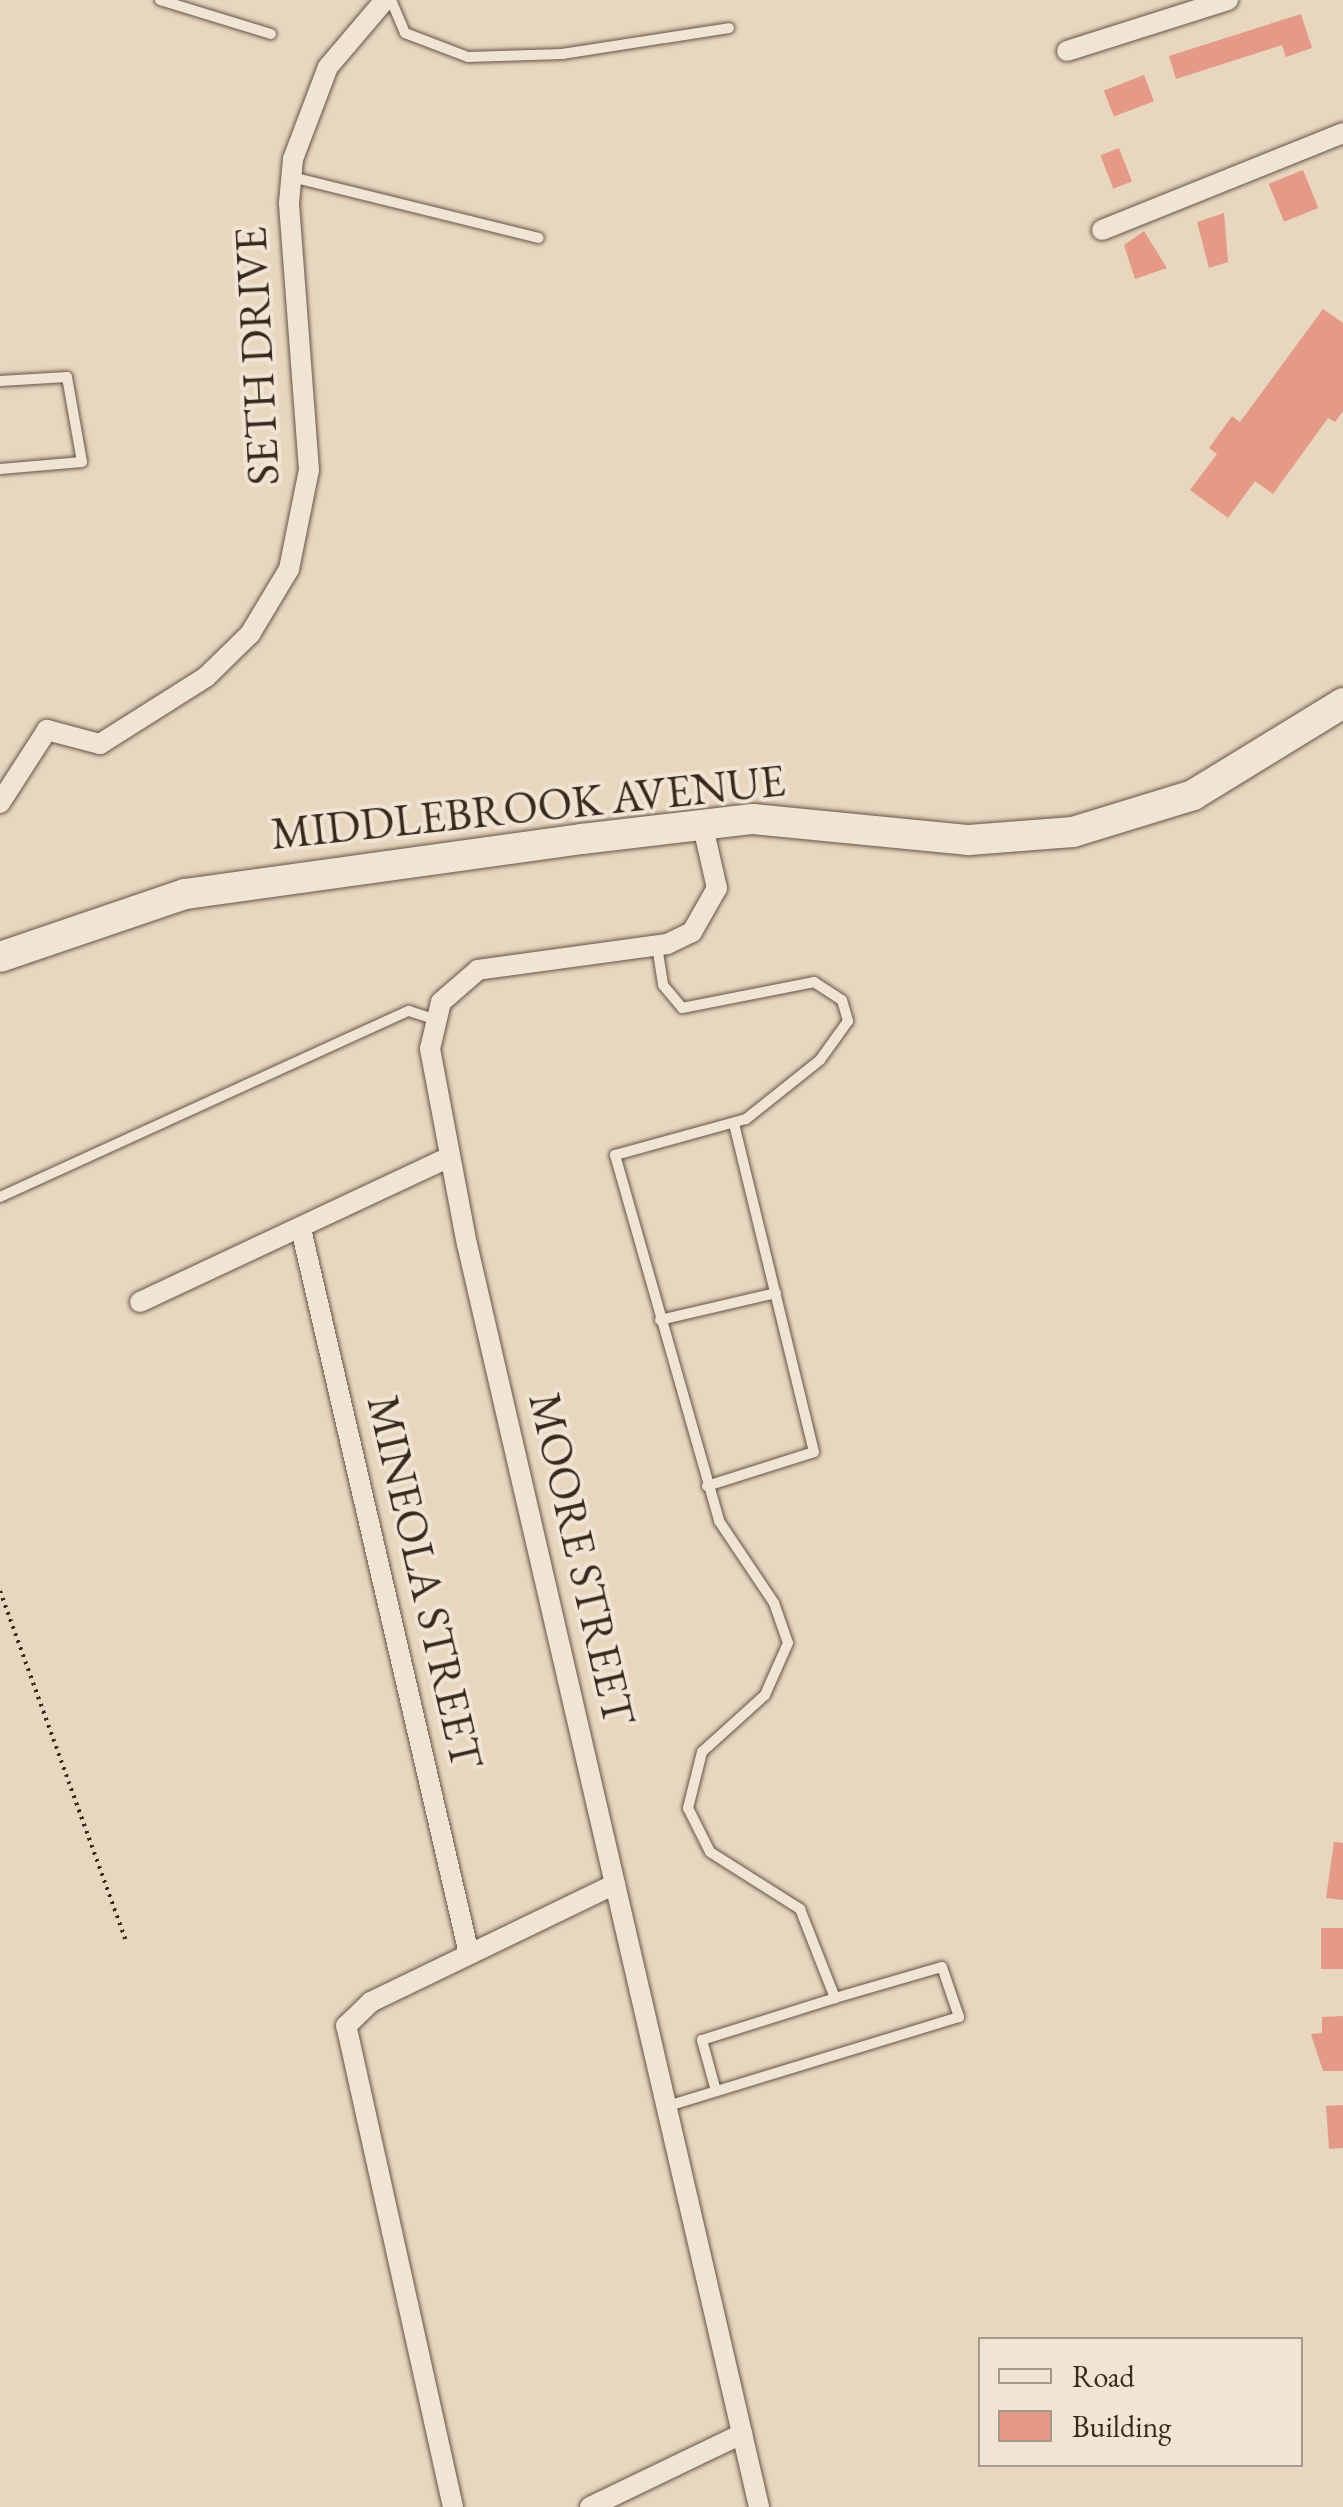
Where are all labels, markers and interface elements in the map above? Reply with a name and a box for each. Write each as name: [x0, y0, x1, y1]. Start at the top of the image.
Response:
street label: SETH DRIVE: [223, 225, 291, 487]
street label: MIDDLEBROOK AVENUE: [268, 753, 788, 861]
street label: MOORE STREET: [517, 1387, 647, 1731]
street label: MINEOLA STREET: [356, 1390, 494, 1774]
legend: [978, 2337, 1303, 2467]
text: Road: [1072, 2357, 1135, 2396]
text: Building: [1072, 2407, 1171, 2446]

